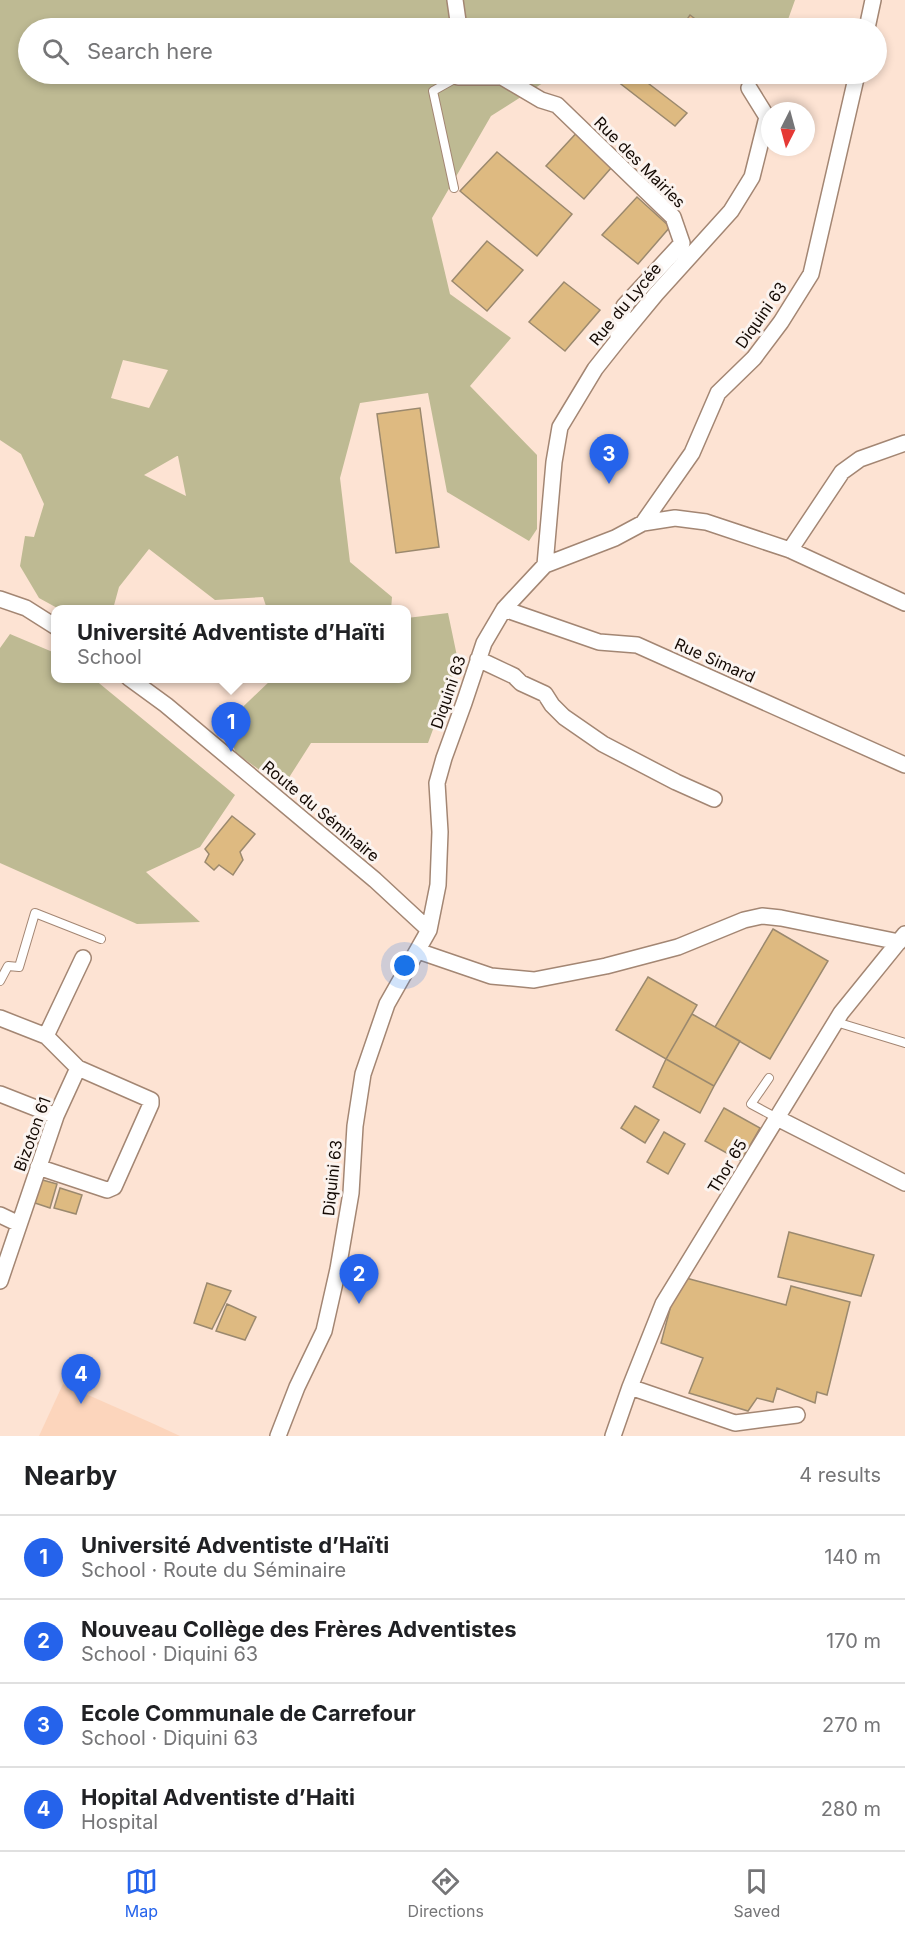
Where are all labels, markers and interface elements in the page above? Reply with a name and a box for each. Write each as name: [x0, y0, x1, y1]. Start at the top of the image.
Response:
search box: [18, 18, 887, 84]
icon: search: [39, 35, 72, 68]
text: Search here: [87, 38, 213, 64]
north arrow: [761, 102, 815, 156]
street label: Rue des Mairies: [590, 112, 690, 212]
street label: Rue du Lycée: [585, 259, 665, 349]
street label: Diquini 63: [731, 278, 791, 352]
pin: 3: [590, 434, 628, 484]
popup: [51, 605, 411, 683]
text: Université Adventiste d’Haïti: [77, 619, 385, 645]
street label: Rue Simard: [672, 633, 758, 687]
text: School: [77, 645, 142, 669]
street label: Diquini 63: [426, 653, 470, 731]
pin: 1: [212, 702, 250, 752]
street label: Route du Séminaire: [258, 756, 384, 866]
your location: [390, 951, 419, 980]
street label: Bizoton 61: [9, 1094, 55, 1174]
street label: Thor 65: [703, 1135, 751, 1197]
street label: Diquini 63: [318, 1139, 346, 1217]
pin: 2: [340, 1254, 378, 1304]
pin: 4: [62, 1354, 100, 1404]
text: Nearby: [24, 1460, 117, 1491]
text: 4 results: [799, 1463, 881, 1487]
text: Université Adventiste d’Haïti: [81, 1532, 389, 1558]
text: 1: [39, 1545, 48, 1569]
text: 140 m: [824, 1545, 881, 1569]
text: School · Route du Séminaire: [81, 1558, 346, 1582]
text: Nouveau Collège des Frères Adventistes: [81, 1616, 517, 1642]
text: 2: [37, 1629, 50, 1653]
text: 170 m: [826, 1629, 881, 1653]
text: School · Diquini 63: [81, 1642, 258, 1666]
text: Ecole Communale de Carrefour: [81, 1700, 416, 1726]
text: 3: [37, 1713, 50, 1737]
text: 270 m: [822, 1713, 881, 1737]
text: School · Diquini 63: [81, 1726, 258, 1750]
text: Hopital Adventiste d’Haiti: [81, 1784, 355, 1810]
text: 4: [37, 1797, 50, 1821]
text: 280 m: [821, 1797, 881, 1821]
text: Hospital: [81, 1810, 158, 1834]
tab: Map: [125, 1865, 158, 1921]
tab: Directions: [408, 1865, 484, 1921]
tab: Saved: [733, 1865, 780, 1921]

